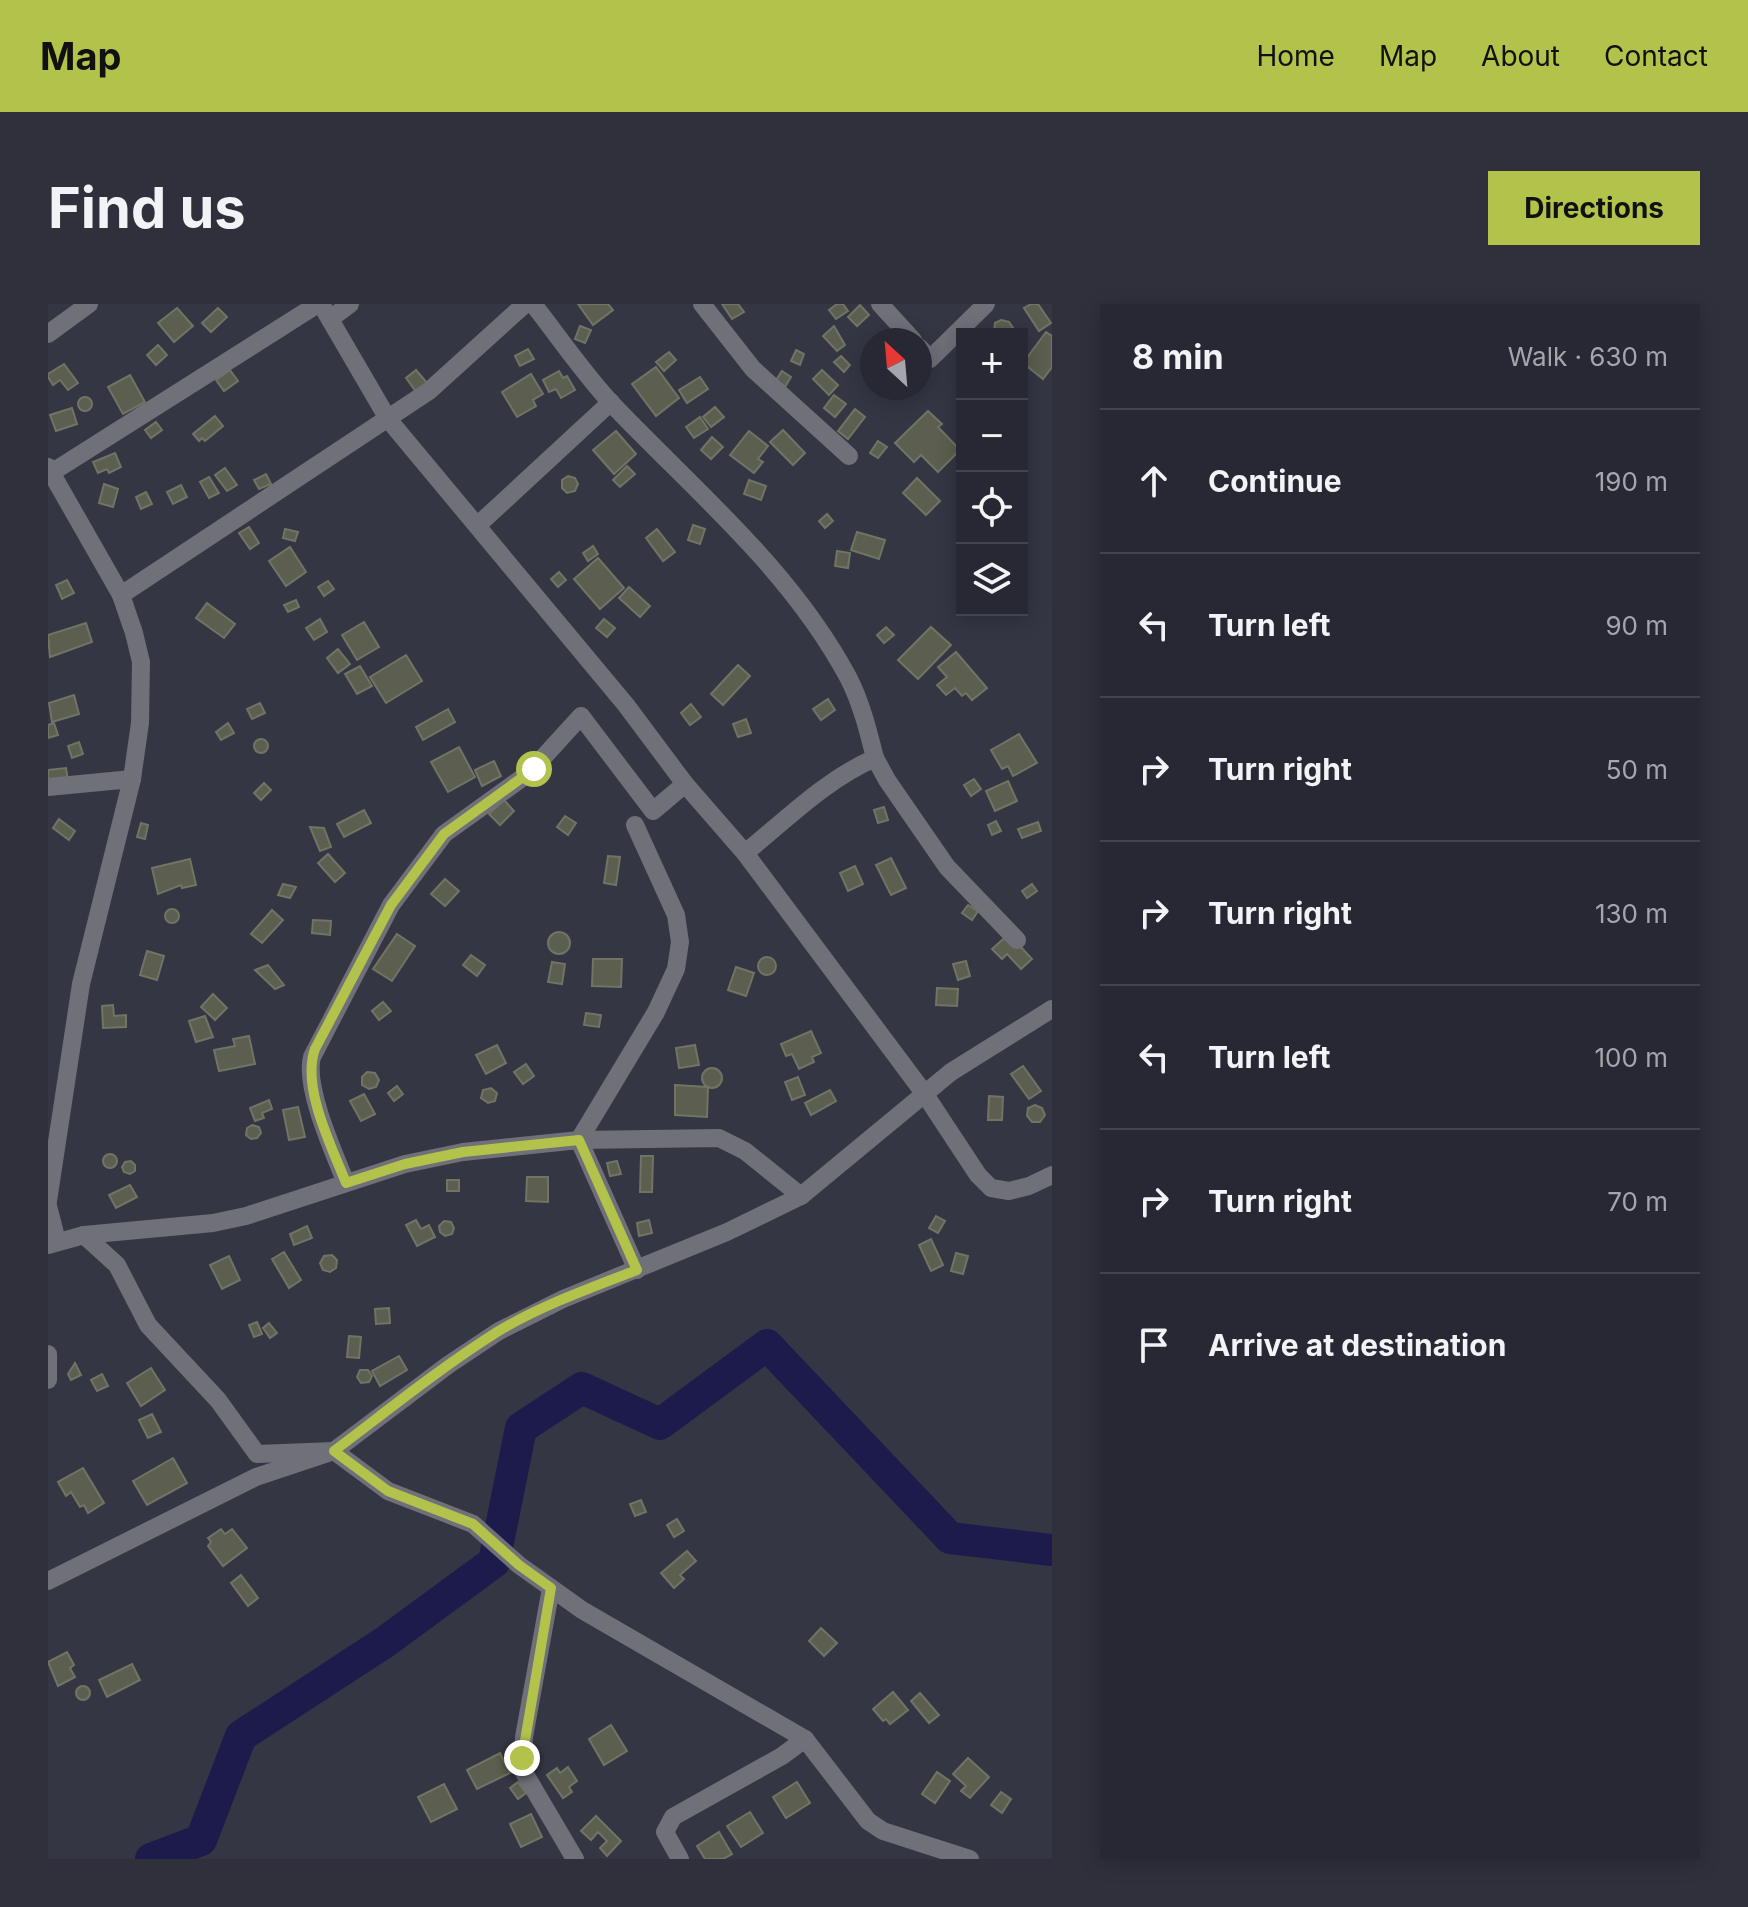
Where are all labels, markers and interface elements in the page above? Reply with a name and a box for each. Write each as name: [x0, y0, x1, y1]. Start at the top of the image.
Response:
text: Map: [40, 33, 121, 79]
text: Home: [1256, 39, 1335, 73]
text: Map: [1379, 39, 1437, 73]
text: About: [1481, 39, 1560, 73]
text: Contact: [1604, 39, 1708, 73]
button: Directions: [1488, 171, 1700, 245]
text: Find us: [48, 174, 246, 242]
north arrow: [860, 328, 932, 400]
map controls: [956, 328, 1028, 616]
button: +: [956, 328, 1028, 400]
text: 8 min: [1132, 336, 1224, 377]
text: Walk · 630 m: [1508, 341, 1668, 372]
button: −: [956, 400, 1028, 472]
icon: ahead: [1132, 459, 1176, 503]
text: Continue: [1208, 463, 1342, 499]
text: 190 m: [1595, 466, 1668, 497]
button: locate: [956, 472, 1028, 544]
button: layers: [956, 544, 1028, 616]
icon: left: [1132, 603, 1176, 647]
text: Turn left: [1208, 607, 1330, 643]
text: 90 m: [1605, 610, 1668, 641]
icon: right: [1132, 747, 1176, 791]
route start: [516, 751, 552, 787]
text: Turn right: [1208, 751, 1352, 787]
text: 50 m: [1606, 754, 1668, 785]
icon: right: [1132, 891, 1176, 935]
text: Turn right: [1208, 895, 1352, 931]
text: 130 m: [1595, 898, 1668, 929]
icon: left: [1132, 1035, 1176, 1079]
text: Turn left: [1208, 1039, 1330, 1075]
text: 100 m: [1595, 1042, 1668, 1073]
icon: right: [1132, 1179, 1176, 1223]
text: Turn right: [1208, 1183, 1352, 1219]
text: 70 m: [1607, 1186, 1668, 1217]
icon: arrive: [1132, 1323, 1176, 1367]
text: Arrive at destination: [1208, 1327, 1506, 1363]
route end: [504, 1740, 540, 1776]

